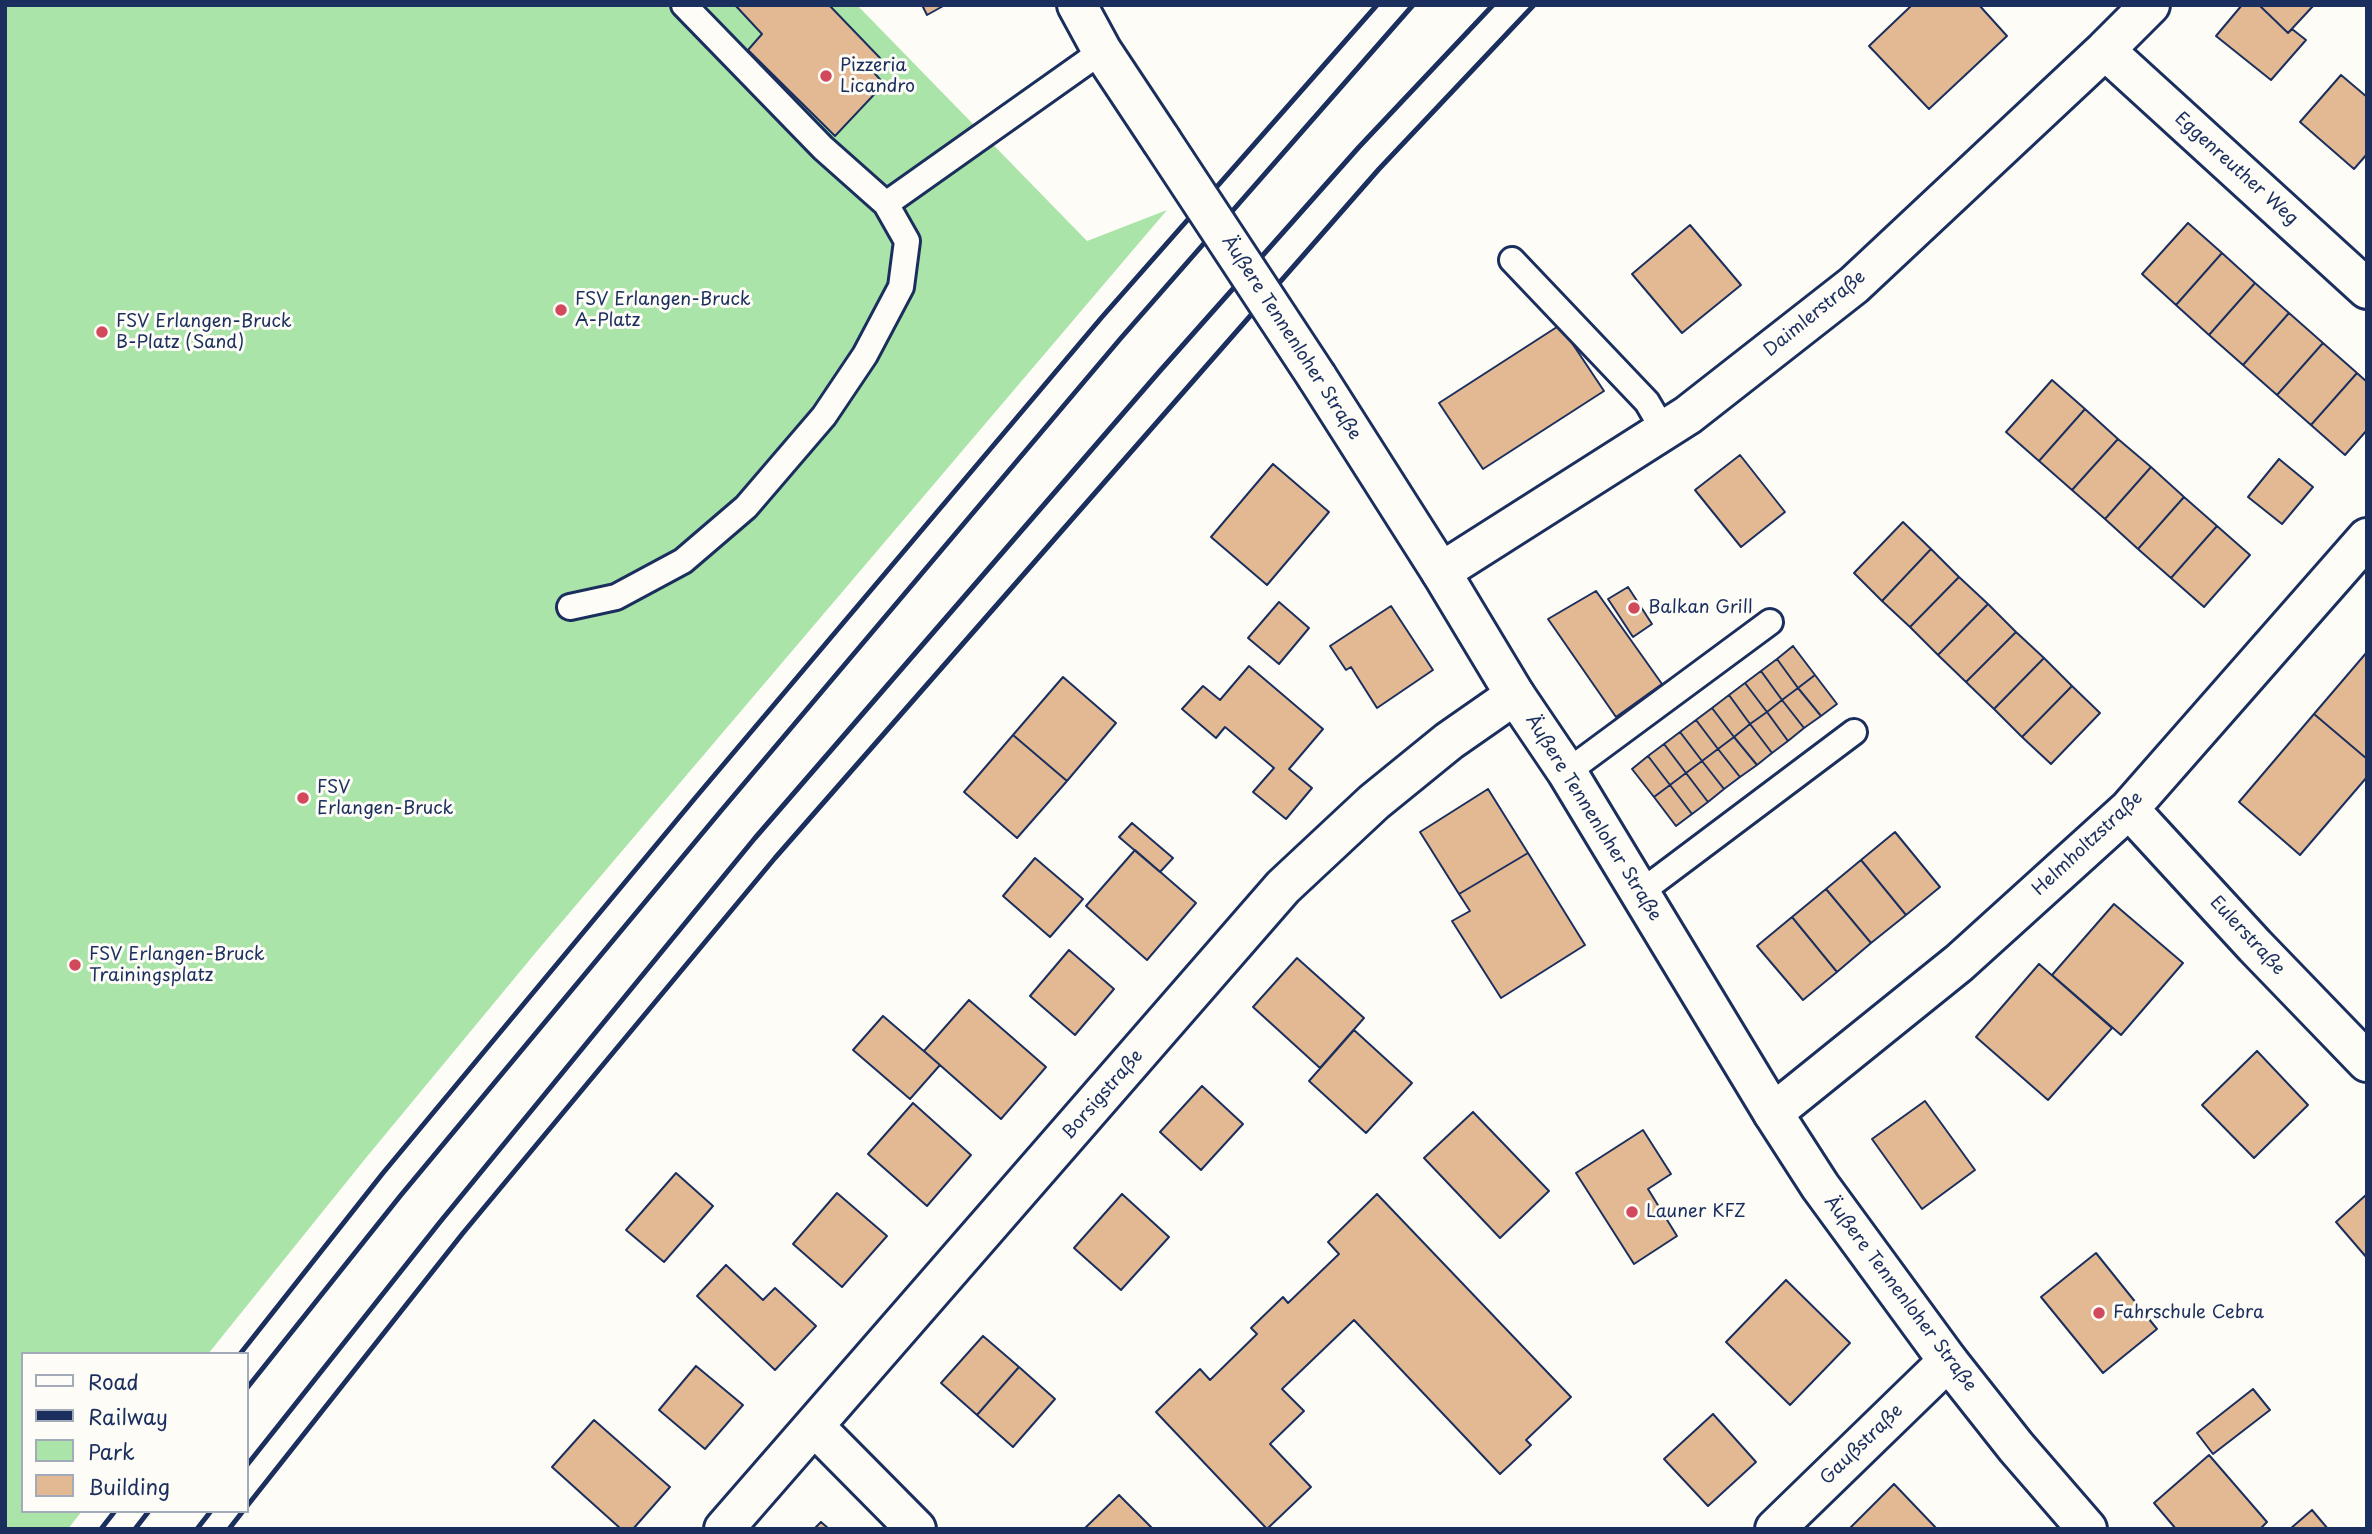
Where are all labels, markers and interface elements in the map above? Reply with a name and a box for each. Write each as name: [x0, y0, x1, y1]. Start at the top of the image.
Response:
place label: Pizzeria Licandro: [840, 55, 915, 98]
marker: Pizzeria Licandro: [818, 68, 834, 84]
street label: Eggenreuther Weg: [2170, 108, 2302, 230]
street label: Äußere Tennenloher Straße: [1217, 232, 1365, 444]
street label: Daimlerstraße: [1760, 267, 1870, 361]
place label: FSV Erlangen-Bruck A-Platz: [575, 289, 751, 332]
marker: FSV Erlangen-Bruck A-Platz: [553, 302, 569, 318]
place label: FSV Erlangen-Bruck B-Platz (Sand): [116, 311, 292, 354]
marker: FSV Erlangen-Bruck B-Platz (Sand): [94, 324, 110, 340]
place label: Balkan Grill: [1648, 597, 1753, 619]
marker: Balkan Grill: [1626, 600, 1642, 616]
street label: Äußere Tennenloher Straße: [1520, 711, 1666, 925]
place label: FSV Erlangen-Bruck: [317, 777, 453, 820]
street label: Helmholtzstraße: [2028, 787, 2148, 901]
marker: FSV Erlangen-Bruck: [295, 790, 311, 806]
street label: Eulerstraße: [2205, 892, 2289, 980]
place label: FSV Erlangen-Bruck Trainingsplatz: [89, 944, 265, 986]
marker: FSV Erlangen-Bruck Trainingsplatz: [67, 957, 83, 973]
street label: Borsigstraße: [1058, 1046, 1148, 1144]
street label: Äußere Tennenloher Straße: [1819, 1192, 1981, 1396]
place label: Launer KFZ: [1646, 1201, 1746, 1223]
marker: Launer KFZ: [1624, 1204, 1640, 1220]
place label: Fahrschule Cebra: [2113, 1302, 2264, 1324]
marker: Fahrschule Cebra: [2091, 1305, 2107, 1321]
legend: [21, 1352, 248, 1513]
text: Road: [88, 1365, 139, 1397]
text: Railway: [88, 1400, 168, 1432]
street label: Gaußstraße: [1816, 1400, 1908, 1490]
text: Park: [88, 1435, 135, 1467]
text: Building: [88, 1470, 170, 1502]

